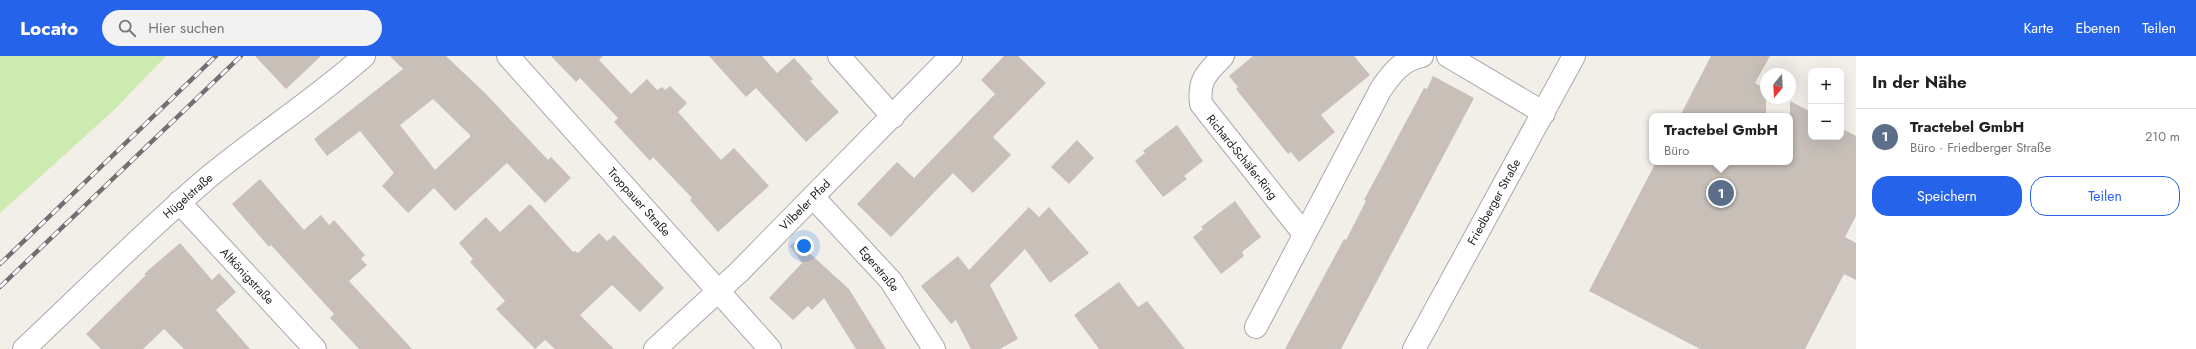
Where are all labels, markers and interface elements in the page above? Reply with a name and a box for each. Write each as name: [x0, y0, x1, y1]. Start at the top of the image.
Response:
search box: [102, 10, 382, 46]
text: Locato: [20, 15, 78, 42]
icon: search: [116, 17, 138, 39]
text: Hier suchen: [148, 17, 225, 39]
text: Karte: [2023, 18, 2053, 38]
text: Ebenen: [2075, 18, 2120, 38]
text: Teilen: [2142, 18, 2176, 38]
north arrow: [1760, 68, 1796, 104]
map controls: [1808, 68, 1844, 140]
button: +: [1808, 68, 1844, 104]
text: In der Nähe: [1872, 70, 1967, 94]
button: −: [1808, 104, 1844, 140]
street label: Richard-Schäfer-Ring: [1202, 111, 1282, 203]
popup: [1649, 113, 1793, 165]
text: Tractebel GmbH: [1910, 116, 2024, 138]
text: Tractebel GmbH: [1664, 119, 1778, 141]
text: 1: [1882, 127, 1888, 146]
text: 210 m: [2145, 127, 2180, 146]
text: Büro · Friedberger Straße: [1910, 138, 2051, 157]
text: Büro: [1664, 141, 1689, 160]
street label: Friedberger Straße: [1463, 156, 1525, 248]
street label: Troppauer Straße: [603, 164, 675, 240]
street label: Hügelstraße: [159, 169, 217, 223]
street label: Vilbeler Pfad: [775, 175, 835, 235]
button: Speichern: [1872, 176, 2022, 216]
button: Teilen: [2030, 176, 2180, 216]
pin: 1: [1708, 178, 1734, 208]
your location: [794, 236, 814, 256]
street label: Egerstraße: [855, 242, 903, 296]
street label: Altkönigstraße: [216, 244, 278, 308]

